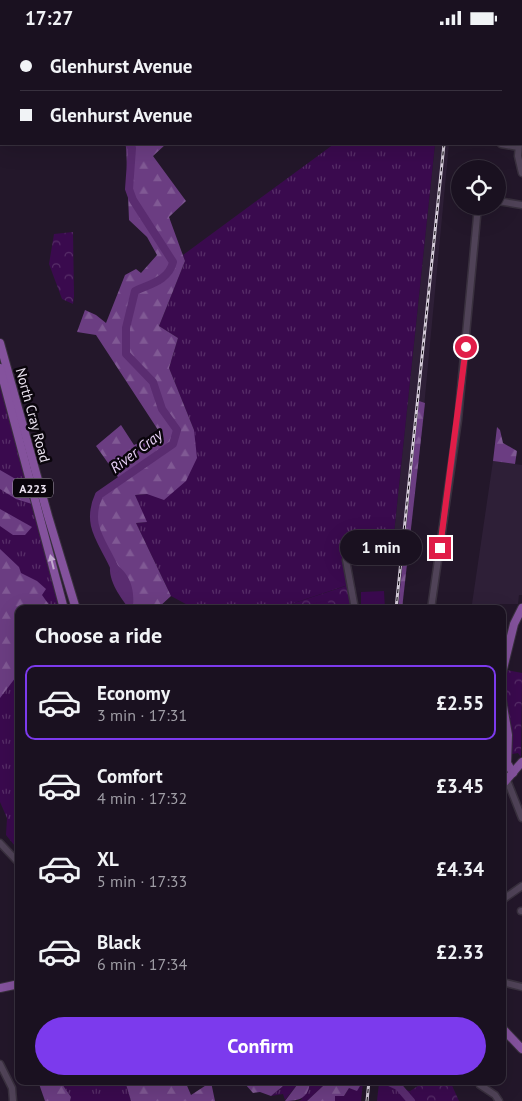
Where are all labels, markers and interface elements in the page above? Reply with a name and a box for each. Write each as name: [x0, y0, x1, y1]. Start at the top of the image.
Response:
text: 17:27: [25, 6, 73, 30]
text: Glenhurst Avenue: [50, 54, 192, 78]
text: Glenhurst Avenue: [50, 103, 192, 127]
map controls: [451, 160, 506, 215]
button: locate: [451, 160, 506, 215]
route start: [455, 336, 477, 358]
street label: North Cray Road: [12, 366, 54, 464]
water label: River Cray: [106, 424, 167, 477]
road number: A223: [13, 478, 53, 497]
callout: 1 min: [340, 531, 422, 565]
text: 1 min: [361, 537, 401, 557]
route end: [429, 537, 451, 559]
one-way arrow: [47, 554, 55, 569]
text: Choose a ride: [35, 621, 162, 649]
icon: car: [37, 680, 82, 725]
text: Economy: [97, 681, 170, 705]
text: £2.55: [436, 691, 484, 715]
text: 3 min · 17:31: [97, 705, 187, 725]
icon: car: [37, 763, 82, 808]
text: Comfort: [97, 764, 163, 788]
text: £3.45: [436, 774, 484, 798]
text: 4 min · 17:32: [97, 788, 187, 808]
icon: car: [37, 846, 82, 891]
text: XL: [97, 847, 119, 871]
text: £4.34: [436, 857, 484, 881]
text: 5 min · 17:33: [97, 871, 187, 891]
icon: car: [37, 929, 82, 974]
text: Black: [97, 930, 141, 954]
text: £2.33: [436, 940, 484, 964]
text: 6 min · 17:34: [97, 954, 187, 974]
button: Confirm: [35, 1017, 486, 1075]

